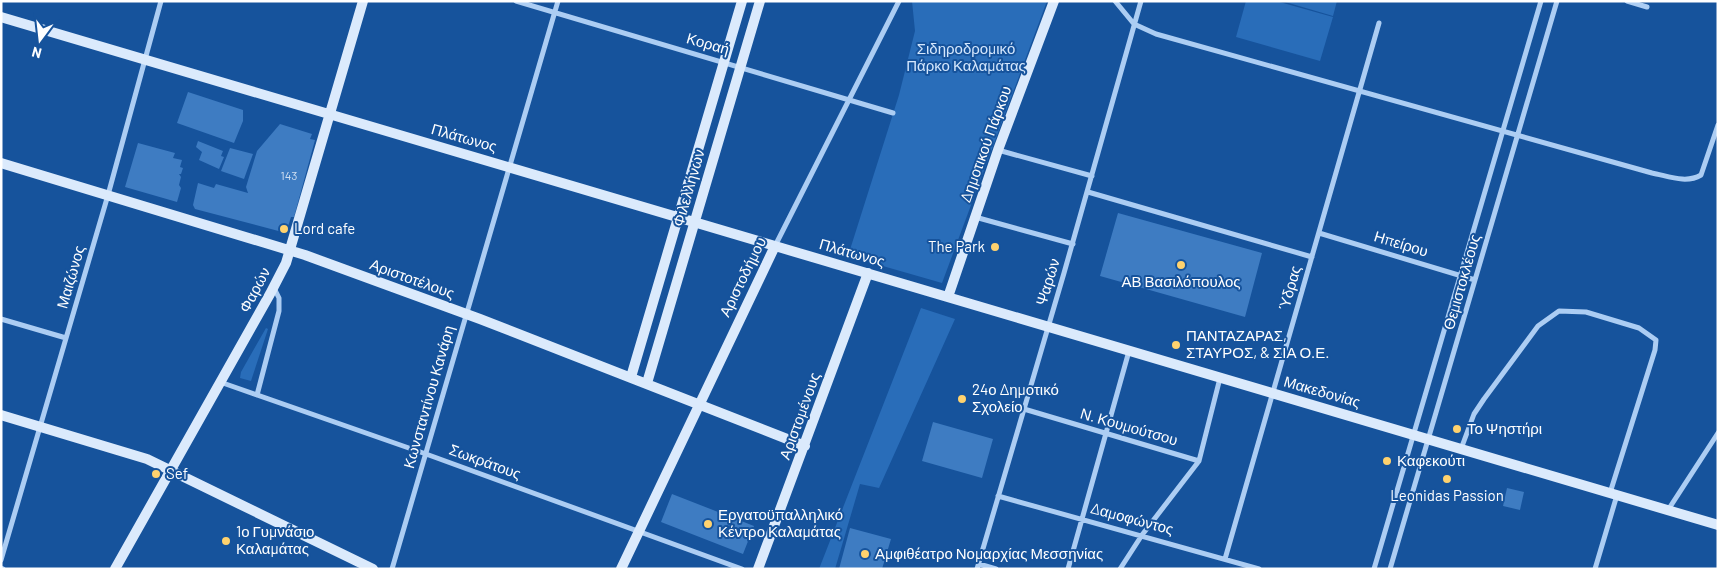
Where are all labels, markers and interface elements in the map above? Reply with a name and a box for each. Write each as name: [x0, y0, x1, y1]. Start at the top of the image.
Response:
north arrow: [15, 15, 65, 65]
street label: Κοραή: [685, 28, 732, 58]
park label: Σιδηροδρομικό Πάρκο Καλαμάτας: [906, 39, 1026, 74]
text: N: [30, 44, 43, 62]
street label: Δημοτικού Πάρκου: [956, 83, 1014, 204]
street label: Πλάτωνος: [429, 119, 499, 155]
street label: Φιλελλήνων: [668, 147, 708, 228]
house number: 143: [281, 168, 298, 182]
place label: Lord cafe: [294, 219, 355, 237]
marker: Lord cafe: [278, 223, 290, 235]
street label: Ηπείρου: [1372, 226, 1431, 260]
street label: Θεμιστοκλέους: [1439, 232, 1483, 332]
street label: Αριστοδήμου: [715, 234, 769, 319]
street label: Πλάτωνος: [817, 234, 887, 270]
place label: The Park: [928, 237, 985, 255]
marker: The Park: [989, 241, 1001, 253]
street label: Μαιζώνος: [52, 243, 88, 310]
street label: Αριστοτέλους: [368, 254, 457, 302]
street label: Ψαρών: [1031, 256, 1063, 307]
marker: ΑΒ Βασιλόπουλος: [1175, 259, 1187, 271]
street label: Ύδρας: [1274, 263, 1304, 312]
street label: Φαρών: [235, 264, 273, 315]
place label: ΑΒ Βασιλόπουλος: [1122, 272, 1240, 290]
street label: Κωνσταντίνου Κανάρη: [399, 323, 457, 470]
place label: ΠΑΝΤΑΖΑΡΑΣ, ΣΤΑΥΡΟΣ, & ΣΙΑ Ο.Ε.: [1186, 326, 1329, 361]
marker: ΠΑΝΤΑΖΑΡΑΣ, ΣΤΑΥΡΟΣ, & ΣΙΑ Ο.Ε.: [1170, 339, 1182, 351]
street label: Αριστομένους: [775, 370, 823, 462]
street label: Μακεδονίας: [1282, 372, 1363, 411]
place label: 24ο Δημοτικό Σχολείο: [972, 380, 1059, 415]
marker: 24ο Δημοτικό Σχολείο: [956, 393, 968, 405]
street label: Ν. Κουμούτσου: [1078, 404, 1180, 449]
place label: Το Ψηστήρι: [1467, 419, 1542, 437]
marker: Το Ψηστήρι: [1451, 423, 1463, 435]
street label: Σωκράτους: [447, 440, 524, 482]
place label: Καφεκούτι: [1397, 451, 1465, 469]
marker: Καφεκούτι: [1381, 455, 1393, 467]
place label: Sef: [166, 464, 188, 482]
marker: Sef: [150, 468, 162, 480]
marker: Leonidas Passion: [1441, 473, 1453, 485]
place label: Leonidas Passion: [1390, 486, 1504, 504]
street label: Δαμοφώντος: [1089, 498, 1176, 538]
place label: Εργατοϋπαλληλικό Κέντρο Καλαμάτας: [718, 505, 843, 540]
marker: Εργατοϋπαλληλικό Κέντρο Καλαμάτας: [702, 518, 714, 530]
place label: 1ο Γυμνάσιο Καλαμάτας: [236, 522, 314, 557]
marker: 1ο Γυμνάσιο Καλαμάτας: [220, 535, 232, 547]
place label: Αμφιθέατρο Νομαρχίας Μεσσηνίας: [875, 544, 1103, 562]
marker: Αμφιθέατρο Νομαρχίας Μεσσηνίας: [859, 548, 871, 560]

